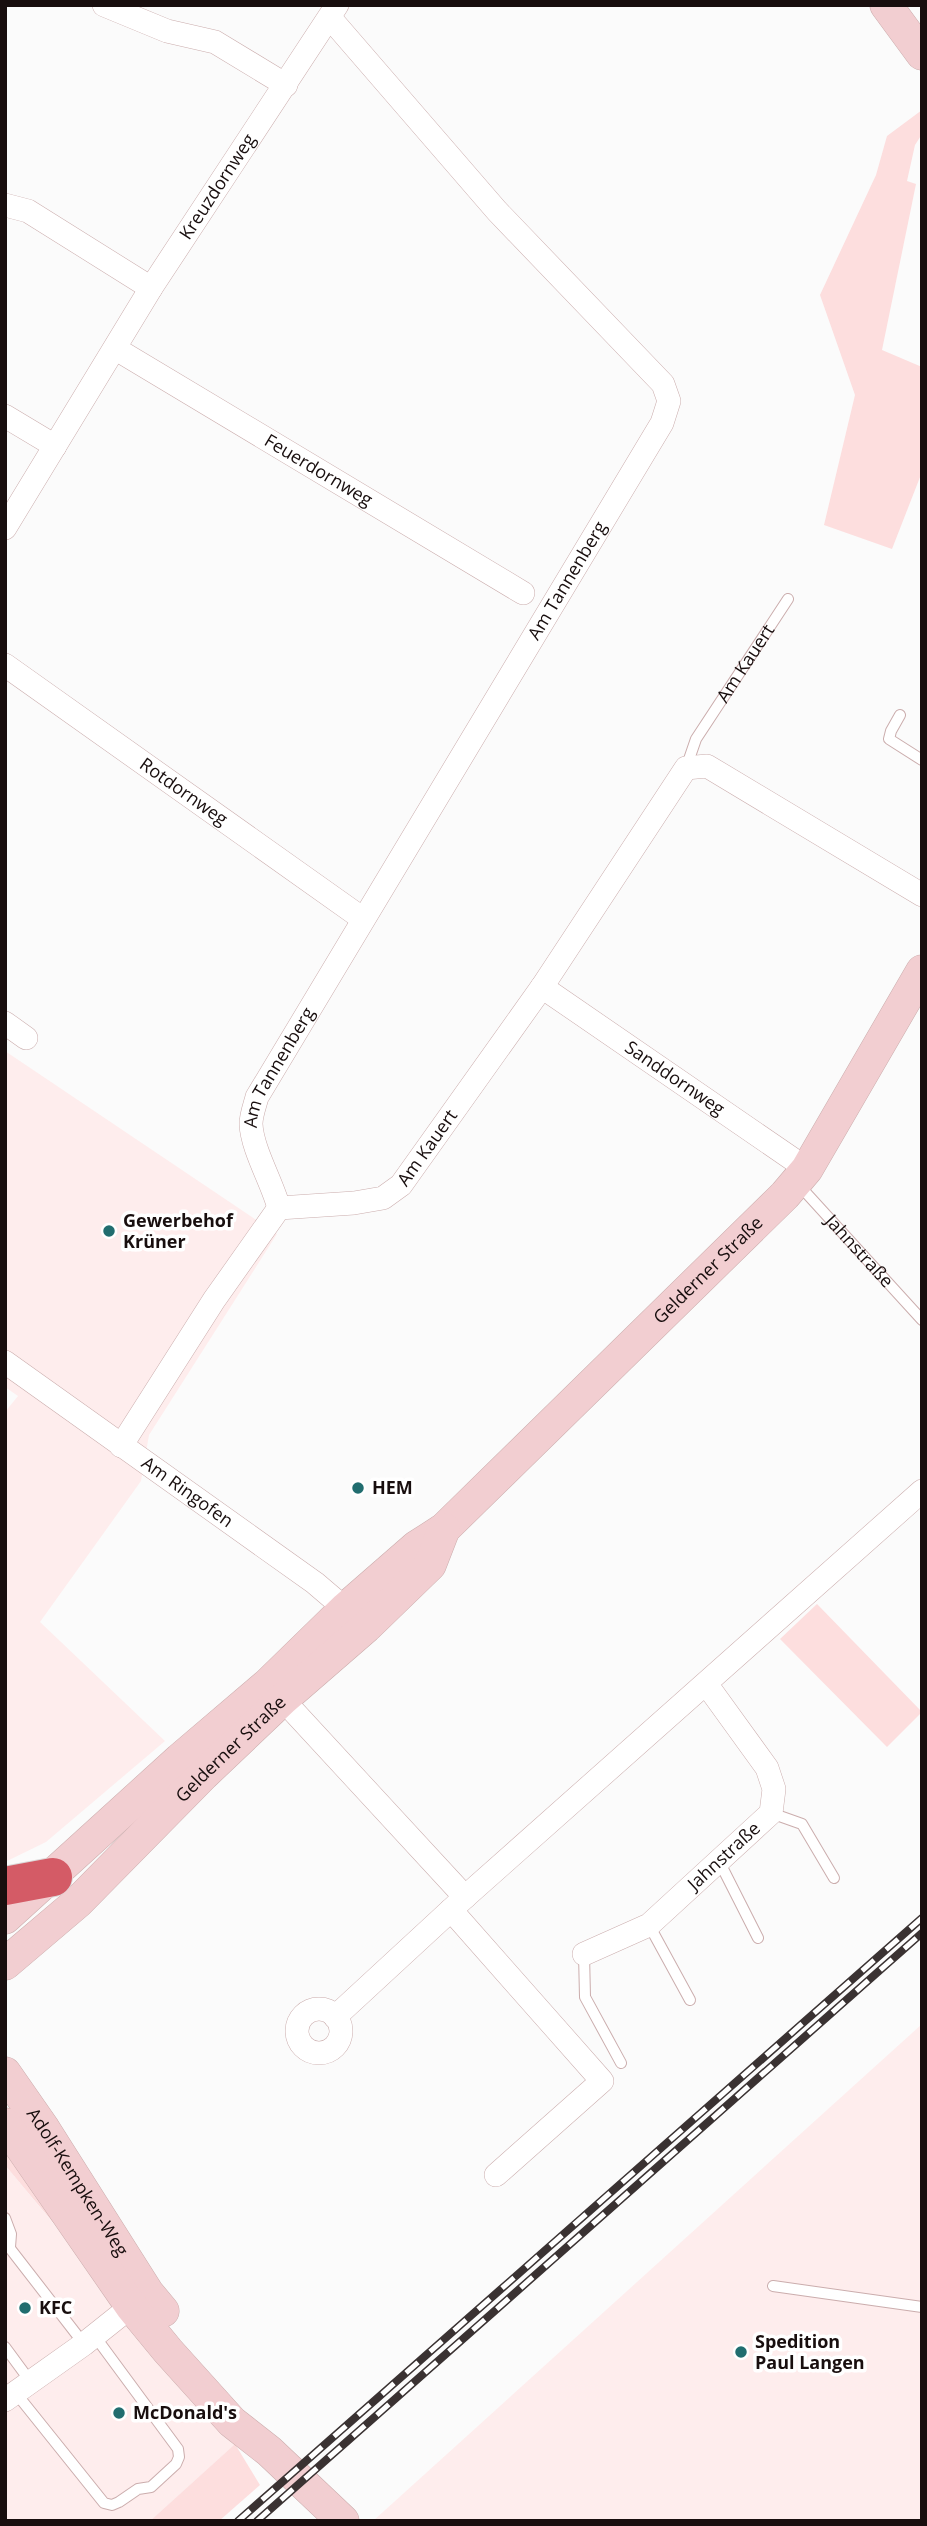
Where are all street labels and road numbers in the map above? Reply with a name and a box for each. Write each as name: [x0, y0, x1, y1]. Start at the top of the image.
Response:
street label: Kreuzdornweg: [173, 128, 260, 244]
street label: Feuerdornweg: [260, 428, 378, 511]
street label: Am Tannenberg: [522, 516, 611, 644]
street label: Am Kauert: [710, 619, 779, 707]
street label: Rotdornweg: [135, 751, 233, 830]
street label: Am Tannenberg: [238, 1002, 319, 1129]
street label: Sanddornweg: [621, 1035, 730, 1120]
street label: Am Kauert: [391, 1104, 462, 1190]
street label: Jahnstraße: [819, 1208, 899, 1292]
street label: Gelderner Straße: [648, 1210, 768, 1329]
street label: Am Ringofen: [137, 1450, 239, 1532]
street label: Gelderner Straße: [170, 1690, 291, 1807]
street label: Jahnstraße: [680, 1816, 765, 1896]
street label: Adolf-Kempken-Weg: [22, 2103, 135, 2260]

